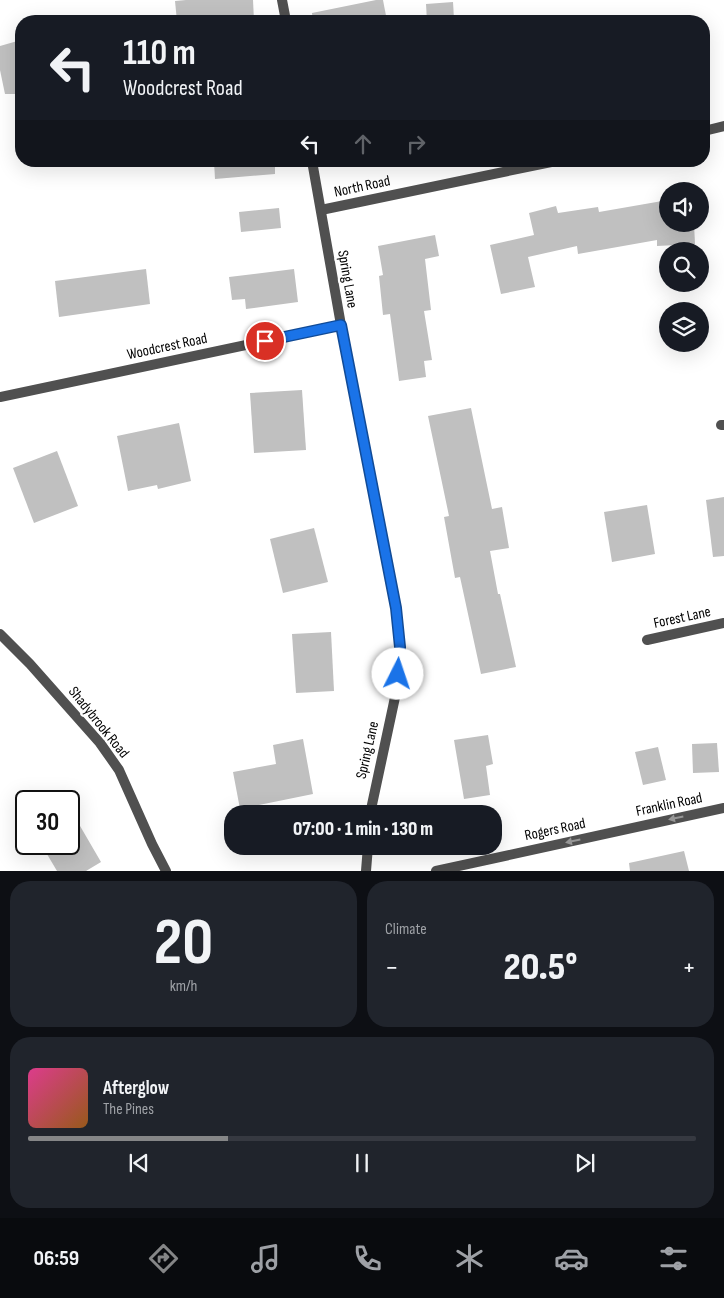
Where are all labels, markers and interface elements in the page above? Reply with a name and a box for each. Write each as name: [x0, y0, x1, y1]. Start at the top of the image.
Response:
text: 110 m: [123, 32, 196, 75]
icon: left: [40, 35, 105, 100]
text: Woodcrest Road: [123, 75, 243, 102]
icon: left: [296, 130, 324, 158]
icon: ahead: [349, 130, 377, 158]
icon: right: [402, 130, 430, 158]
street label: North Road: [332, 171, 392, 202]
map controls: [659, 182, 709, 352]
button: sound: [659, 182, 709, 232]
button: search: [659, 242, 709, 292]
street label: Spring Lane: [333, 249, 362, 309]
button: layers: [659, 302, 709, 352]
pin: [244, 320, 286, 362]
icon: arrive: [251, 327, 279, 355]
street label: Woodcrest Road: [125, 329, 209, 364]
street label: Forest Lane: [652, 602, 712, 633]
position arrow: [371, 647, 423, 699]
street label: Shadybrook Road: [64, 683, 133, 762]
street label: Spring Lane: [352, 720, 383, 781]
street label: Franklin Road: [634, 788, 704, 821]
speed limit sign: 30: [15, 790, 80, 855]
street label: Rogers Road: [523, 814, 587, 845]
one-way arrow: [669, 814, 684, 822]
text: 07:00 · 1 min · 130 m: [293, 818, 433, 841]
one-way arrow: [565, 837, 581, 845]
text: 20: [154, 905, 213, 983]
text: Climate: [385, 920, 427, 939]
text: 20.5°: [504, 945, 577, 990]
text: −: [385, 951, 399, 984]
text: +: [682, 951, 696, 984]
text: km/h: [170, 977, 197, 996]
text: Afterglow: [103, 1077, 169, 1100]
text: The Pines: [103, 1100, 154, 1119]
icon: previous: [125, 1149, 153, 1177]
icon: pause: [348, 1149, 376, 1177]
icon: next: [571, 1149, 599, 1177]
icon: directions: [146, 1241, 181, 1276]
icon: music: [248, 1241, 283, 1276]
icon: phone: [350, 1241, 385, 1276]
icon: climate: [452, 1241, 487, 1276]
icon: car: [554, 1241, 589, 1276]
icon: filters: [656, 1241, 691, 1276]
text: 06:59: [33, 1245, 79, 1272]

